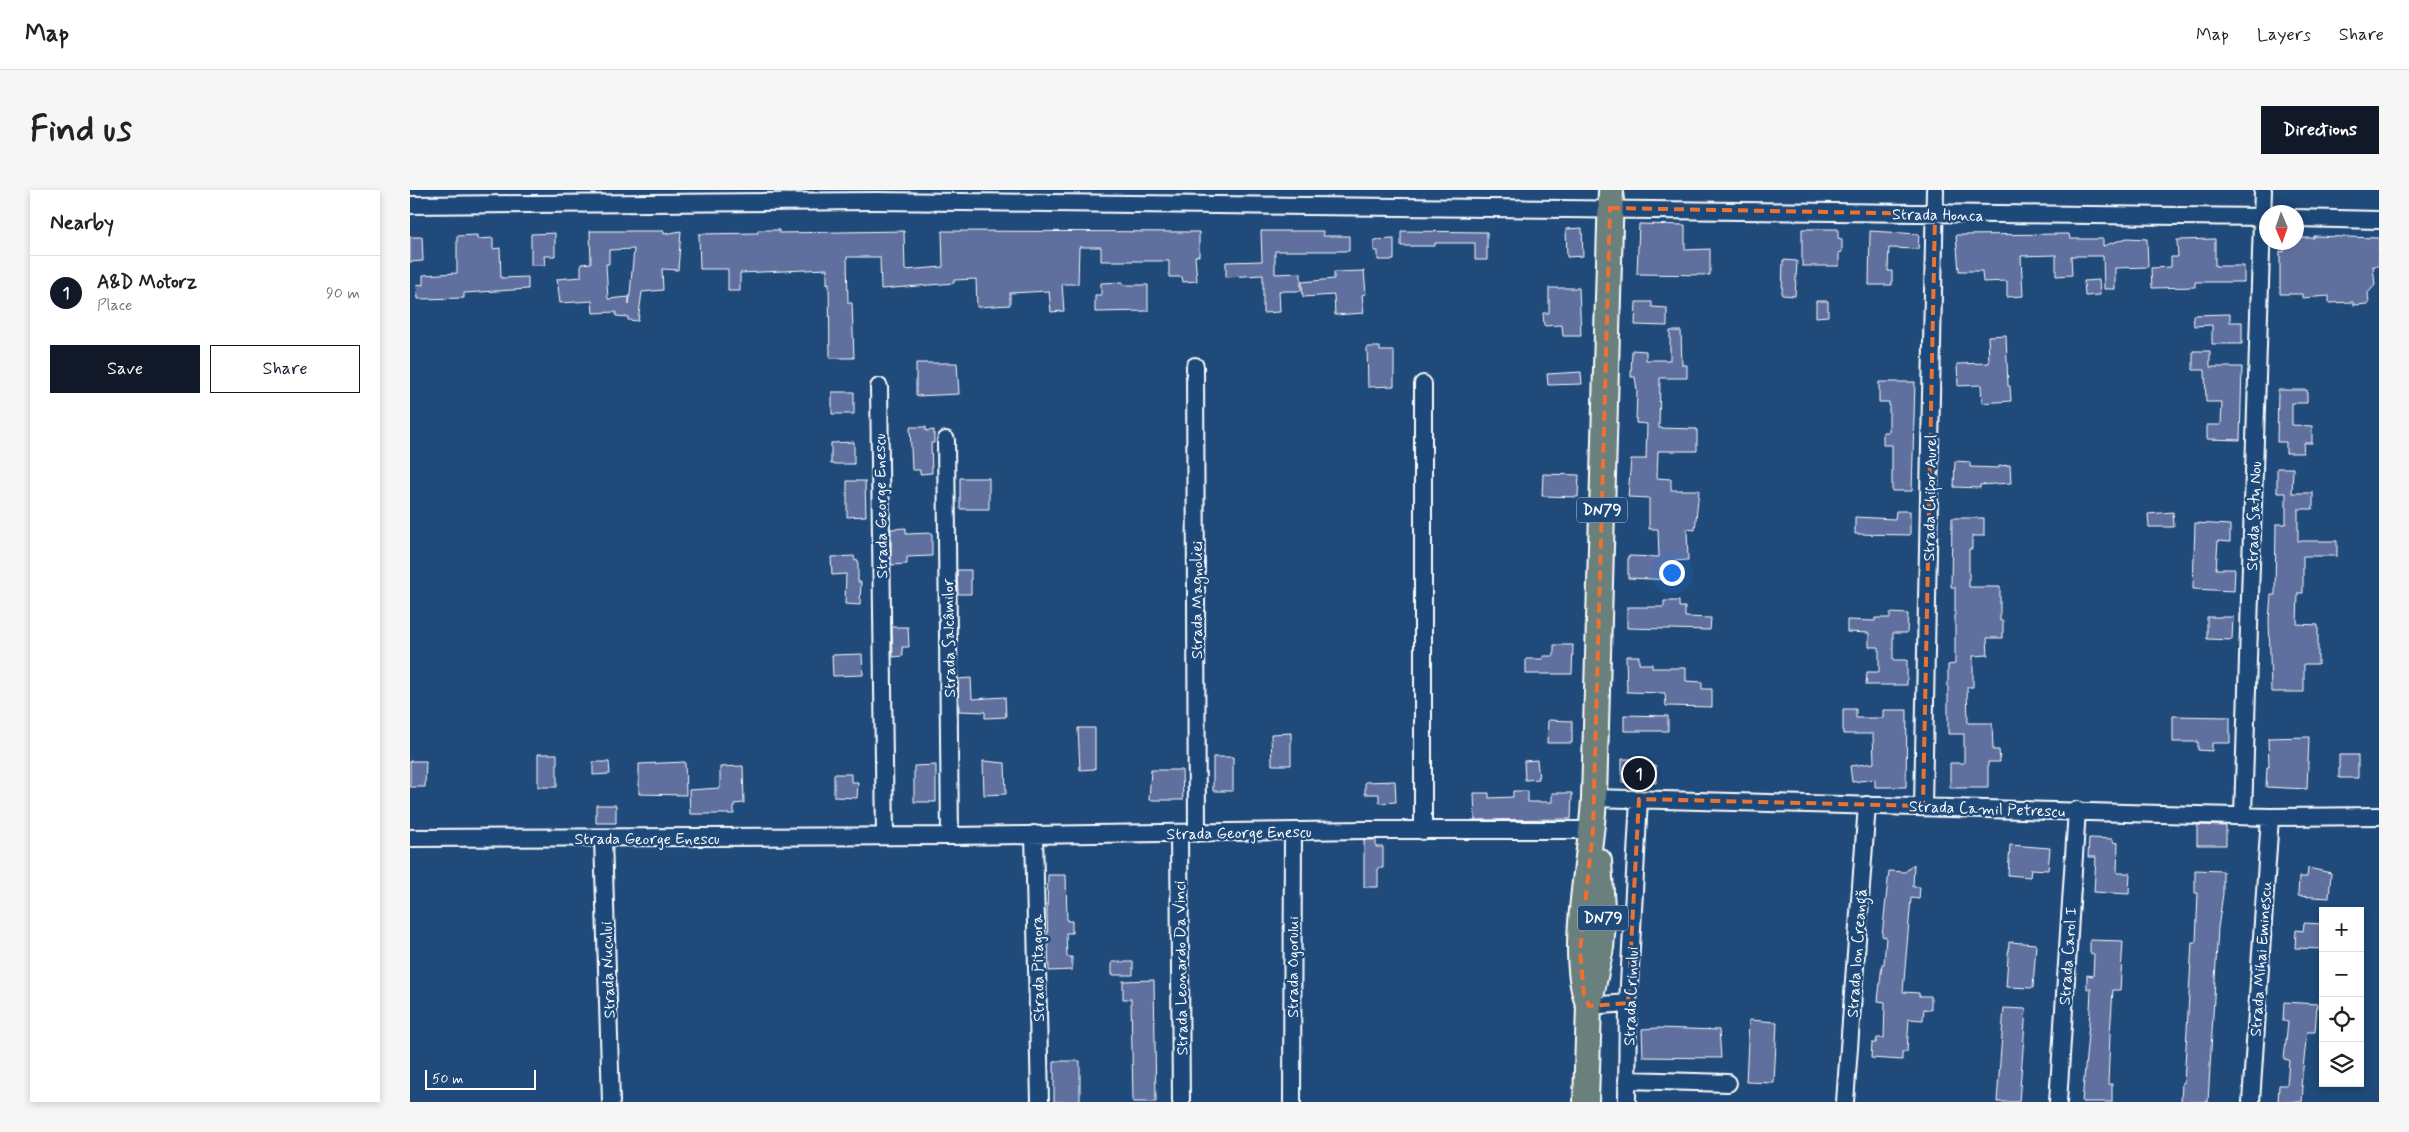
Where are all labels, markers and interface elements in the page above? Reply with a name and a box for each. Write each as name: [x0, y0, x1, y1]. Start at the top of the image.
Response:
text: Map: [25, 19, 69, 50]
text: Map: [2196, 23, 2229, 47]
text: Layers: [2257, 23, 2311, 47]
text: Share: [2339, 23, 2384, 47]
button: Directions: [2261, 106, 2379, 154]
text: Find us: [30, 107, 132, 153]
street label: Strada Honca: [1892, 204, 1984, 227]
north arrow: [2259, 205, 2304, 250]
text: Nearby: [50, 209, 114, 237]
text: A&D Motorz: [97, 270, 197, 295]
text: 1: [62, 283, 70, 304]
text: 90 m: [326, 283, 360, 304]
text: Place: [97, 295, 132, 316]
button: Save: [50, 345, 200, 393]
button: Share: [210, 345, 360, 393]
street label: Strada George Enescu: [870, 433, 893, 579]
street label: Strada Chifor Aurel: [1919, 434, 1944, 562]
street label: Strada Satu Nou: [2242, 461, 2267, 571]
road number: DN79: [1577, 498, 1627, 522]
street label: Strada Magnoliei: [1187, 541, 1209, 659]
your location: [1659, 560, 1685, 586]
street label: Strada Salcâmilor: [938, 578, 961, 698]
pin: 1: [1623, 755, 1655, 793]
street label: Strada Camil Petrescu: [1908, 796, 2065, 823]
street label: Strada George Enescu: [1166, 822, 1312, 845]
street label: Strada George Enescu: [574, 829, 720, 850]
street label: Strada Leonardo Da Vinci: [1169, 880, 1194, 1056]
street label: Strada Mihai Eminescu: [2246, 881, 2277, 1037]
street label: Strada Ion Creangă: [1843, 888, 1873, 1019]
road number: DN79: [1578, 906, 1628, 930]
street label: Strada Carol I: [2055, 906, 2082, 1006]
map controls: [2319, 907, 2364, 1087]
button: +: [2319, 907, 2364, 952]
street label: Strada Pitagora: [1027, 914, 1050, 1022]
street label: Strada Ogorului: [1283, 916, 1304, 1018]
street label: Strada Nucului: [596, 921, 621, 1019]
street label: Strada Crinului: [1619, 946, 1644, 1046]
button: −: [2319, 952, 2364, 997]
button: locate: [2319, 997, 2364, 1042]
button: layers: [2319, 1042, 2364, 1087]
scale bar: [425, 1067, 536, 1090]
text: 50 m: [432, 1070, 463, 1088]

